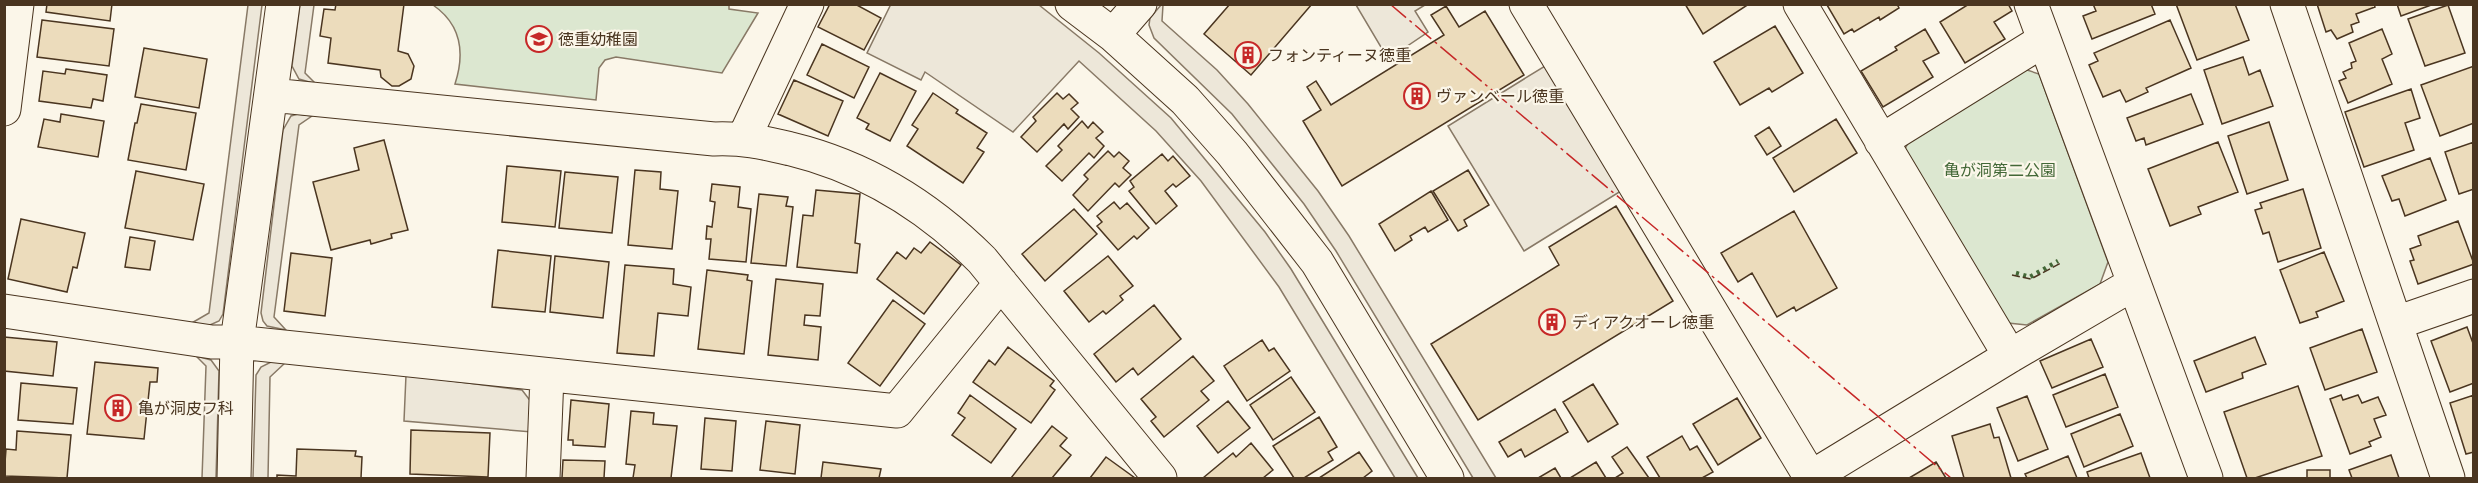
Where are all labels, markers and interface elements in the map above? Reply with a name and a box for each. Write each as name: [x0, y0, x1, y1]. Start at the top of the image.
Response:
school or university icon: 徳重幼稚園: [524, 24, 554, 54]
place label: 徳重幼稚園: [558, 29, 638, 51]
building icon: フォンティーヌ徳重: [1233, 40, 1263, 70]
place label: フォンティーヌ徳重: [1268, 45, 1411, 67]
building icon: ヴァンベール徳重: [1402, 81, 1432, 111]
place label: ヴァンベール徳重: [1436, 86, 1564, 108]
park label: 亀が洞第二公園: [1944, 160, 2056, 182]
building icon: ディアクオーレ徳重: [1537, 307, 1567, 337]
place label: ディアクオーレ徳重: [1572, 312, 1714, 334]
building icon: 亀が洞皮フ科: [103, 393, 133, 423]
place label: 亀が洞皮フ科: [138, 398, 234, 420]

